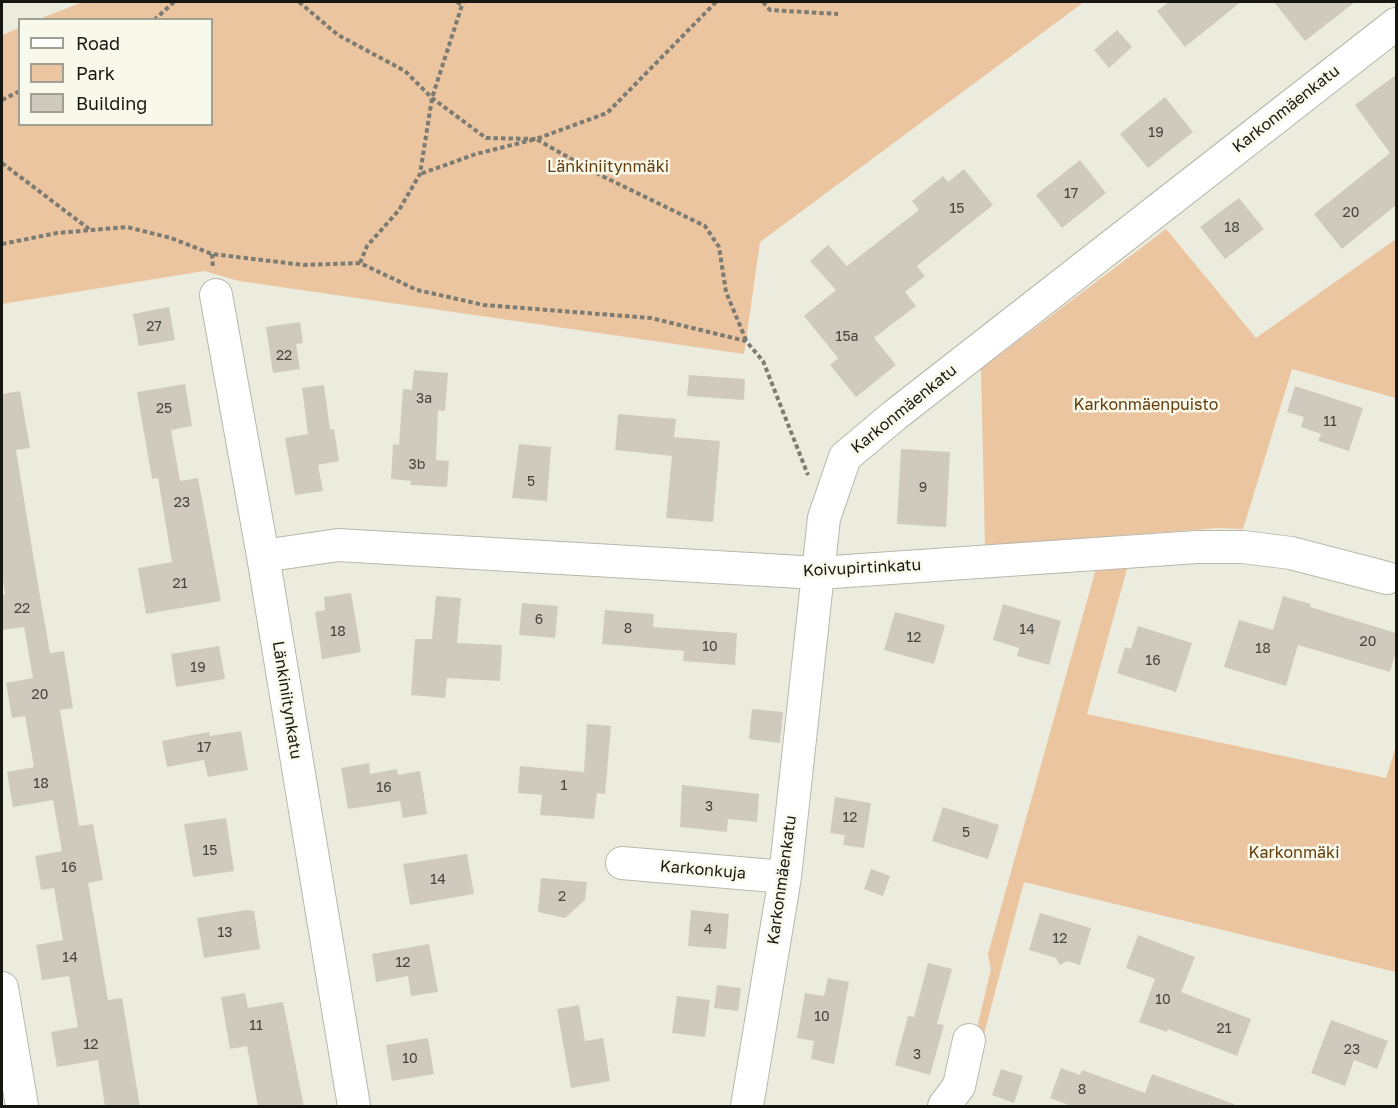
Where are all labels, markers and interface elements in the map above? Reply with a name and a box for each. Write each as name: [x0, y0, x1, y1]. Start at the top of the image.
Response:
legend: [18, 18, 213, 126]
text: Road: [76, 32, 120, 54]
street label: Karkonmäenkatu: [1229, 61, 1343, 157]
text: Park: [76, 62, 115, 84]
text: Building: [76, 92, 147, 114]
house number: 19: [1148, 125, 1164, 141]
park label: Länkiniitynmäki: [547, 157, 669, 177]
house number: 17: [1064, 186, 1078, 202]
house number: 15: [950, 201, 964, 217]
house number: 20: [1343, 205, 1359, 221]
house number: 18: [1224, 220, 1240, 236]
house number: 27: [146, 319, 162, 335]
house number: 15a: [836, 329, 858, 345]
house number: 22: [276, 348, 292, 364]
street label: Karkonmäenkatu: [847, 360, 961, 458]
house number: 3a: [416, 391, 432, 407]
park label: Karkonmäenpuisto: [1074, 395, 1218, 415]
house number: 25: [156, 401, 172, 417]
house number: 11: [1323, 414, 1337, 430]
house number: 3b: [409, 457, 425, 473]
house number: 5: [527, 474, 535, 490]
house number: 9: [919, 480, 927, 496]
house number: 23: [174, 495, 190, 511]
street label: Koivupirtinkatu: [802, 555, 922, 581]
house number: 21: [173, 576, 187, 592]
house number: 22: [14, 601, 30, 617]
house number: 6: [535, 612, 543, 628]
house number: 8: [624, 621, 632, 637]
house number: 14: [1019, 622, 1035, 638]
house number: 18: [330, 624, 346, 640]
house number: 12: [907, 630, 921, 646]
house number: 20: [1360, 634, 1376, 650]
house number: 10: [702, 639, 718, 655]
street label: Länkiniitynkatu: [268, 640, 306, 760]
house number: 18: [1255, 641, 1271, 657]
house number: 16: [1145, 653, 1161, 669]
house number: 19: [190, 660, 206, 676]
house number: 20: [32, 687, 48, 703]
house number: 17: [197, 740, 211, 756]
house number: 18: [33, 776, 49, 792]
house number: 1: [561, 778, 567, 794]
house number: 16: [376, 780, 392, 796]
house number: 3: [705, 799, 713, 815]
house number: 12: [843, 810, 857, 826]
street label: Karkonmäenkatu: [763, 814, 801, 946]
house number: 5: [962, 825, 970, 841]
house number: 15: [203, 843, 217, 859]
park label: Karkonmäki: [1249, 843, 1339, 863]
street label: Karkonkuja: [659, 857, 747, 883]
house number: 16: [61, 860, 77, 876]
house number: 14: [430, 872, 446, 888]
house number: 2: [558, 889, 566, 905]
house number: 4: [704, 922, 712, 938]
house number: 13: [218, 925, 232, 941]
house number: 12: [1053, 931, 1067, 947]
house number: 14: [62, 950, 78, 966]
house number: 12: [396, 955, 410, 971]
house number: 10: [1155, 992, 1171, 1008]
house number: 10: [814, 1009, 830, 1025]
house number: 11: [249, 1018, 263, 1034]
house number: 21: [1217, 1021, 1231, 1037]
house number: 12: [84, 1037, 98, 1053]
house number: 23: [1344, 1042, 1360, 1058]
house number: 3: [913, 1047, 921, 1063]
house number: 10: [402, 1051, 418, 1067]
house number: 8: [1078, 1082, 1086, 1098]

